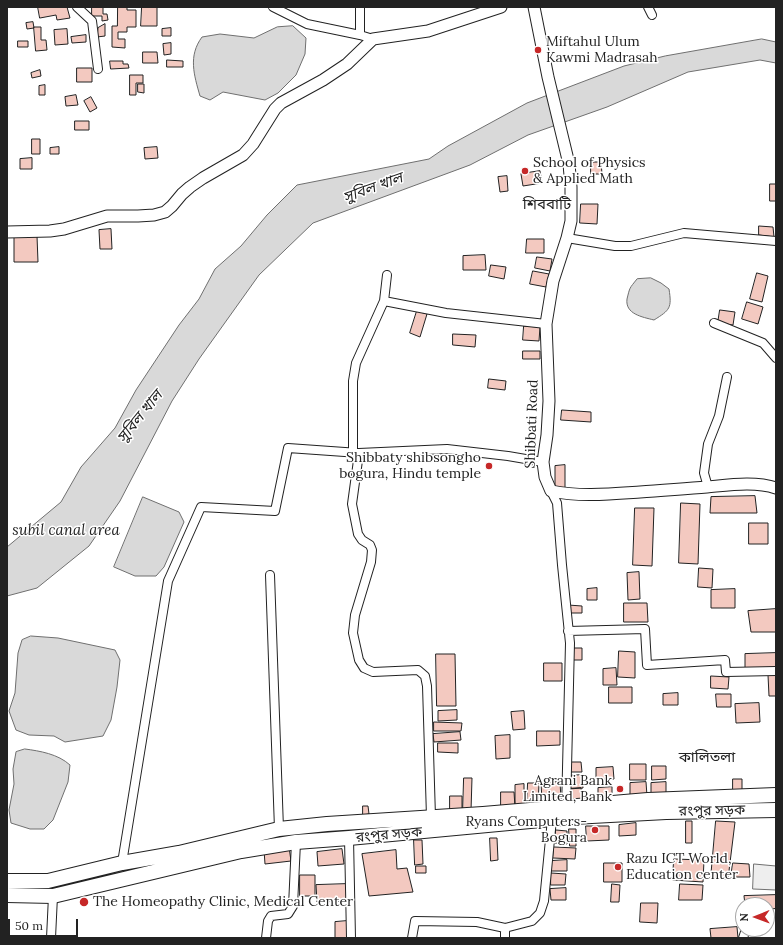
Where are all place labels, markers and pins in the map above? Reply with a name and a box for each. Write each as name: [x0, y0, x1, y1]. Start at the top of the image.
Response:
place label: Miftahul Ulum Kawmi Madrasah: [546, 34, 658, 66]
marker: Miftahul Ulum Kawmi Madrasah: [533, 45, 543, 55]
place label: School of Physics & Applied Math: [533, 155, 646, 188]
marker: School of Physics & Applied Math: [520, 166, 530, 176]
place label: Shibbaty shibsongho bogura, Hindu temple: [339, 450, 481, 482]
marker: Shibbaty shibsongho bogura, Hindu temple: [484, 461, 494, 471]
place label: Agrani Bank Limited, Bank: [523, 773, 612, 806]
marker: Agrani Bank Limited, Bank: [615, 784, 625, 794]
place label: Ryans Computers- Bogura: [465, 814, 587, 846]
marker: Ryans Computers- Bogura: [590, 825, 600, 835]
place label: Razu ICT World, Education center: [626, 851, 738, 884]
marker: Razu ICT World, Education center: [613, 862, 623, 872]
place label: The Homeopathy Clinic, Medical Center: [93, 894, 353, 910]
marker: The Homeopathy Clinic, Medical Center: [78, 896, 90, 908]

